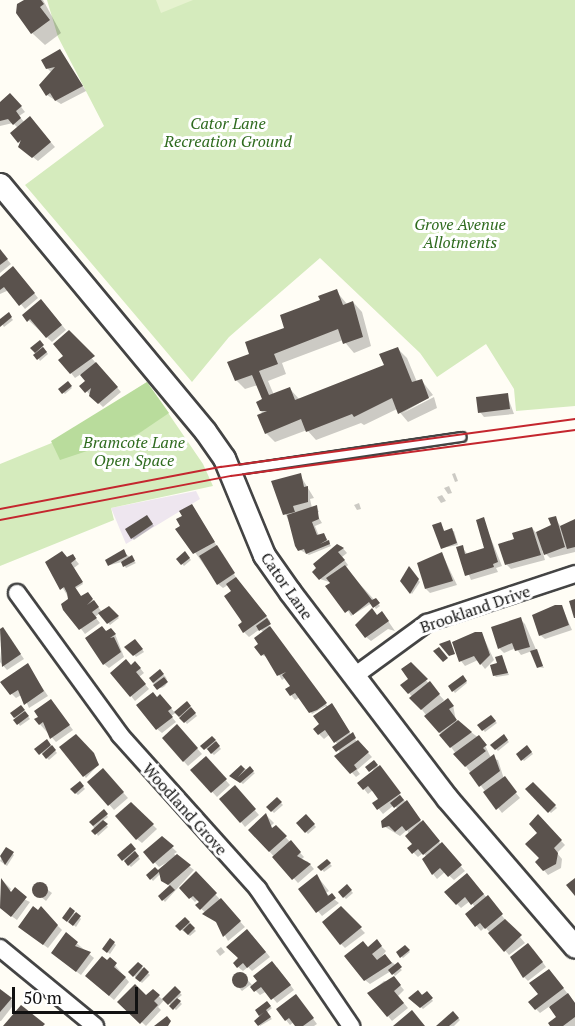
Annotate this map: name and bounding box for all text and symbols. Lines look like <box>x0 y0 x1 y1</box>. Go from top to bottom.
park label: Cator Lane Recreation Ground <box>164 113 292 151</box>
park label: Grove Avenue Allotments <box>414 214 506 252</box>
park label: Bramcote Lane Open Space <box>83 432 185 470</box>
street label: Cator Lane <box>257 549 317 623</box>
street label: Brookland Drive <box>417 581 533 637</box>
street label: Woodland Grove <box>139 759 231 859</box>
scale bar <box>15 975 141 1013</box>
text: 50 m <box>23 985 62 1009</box>

